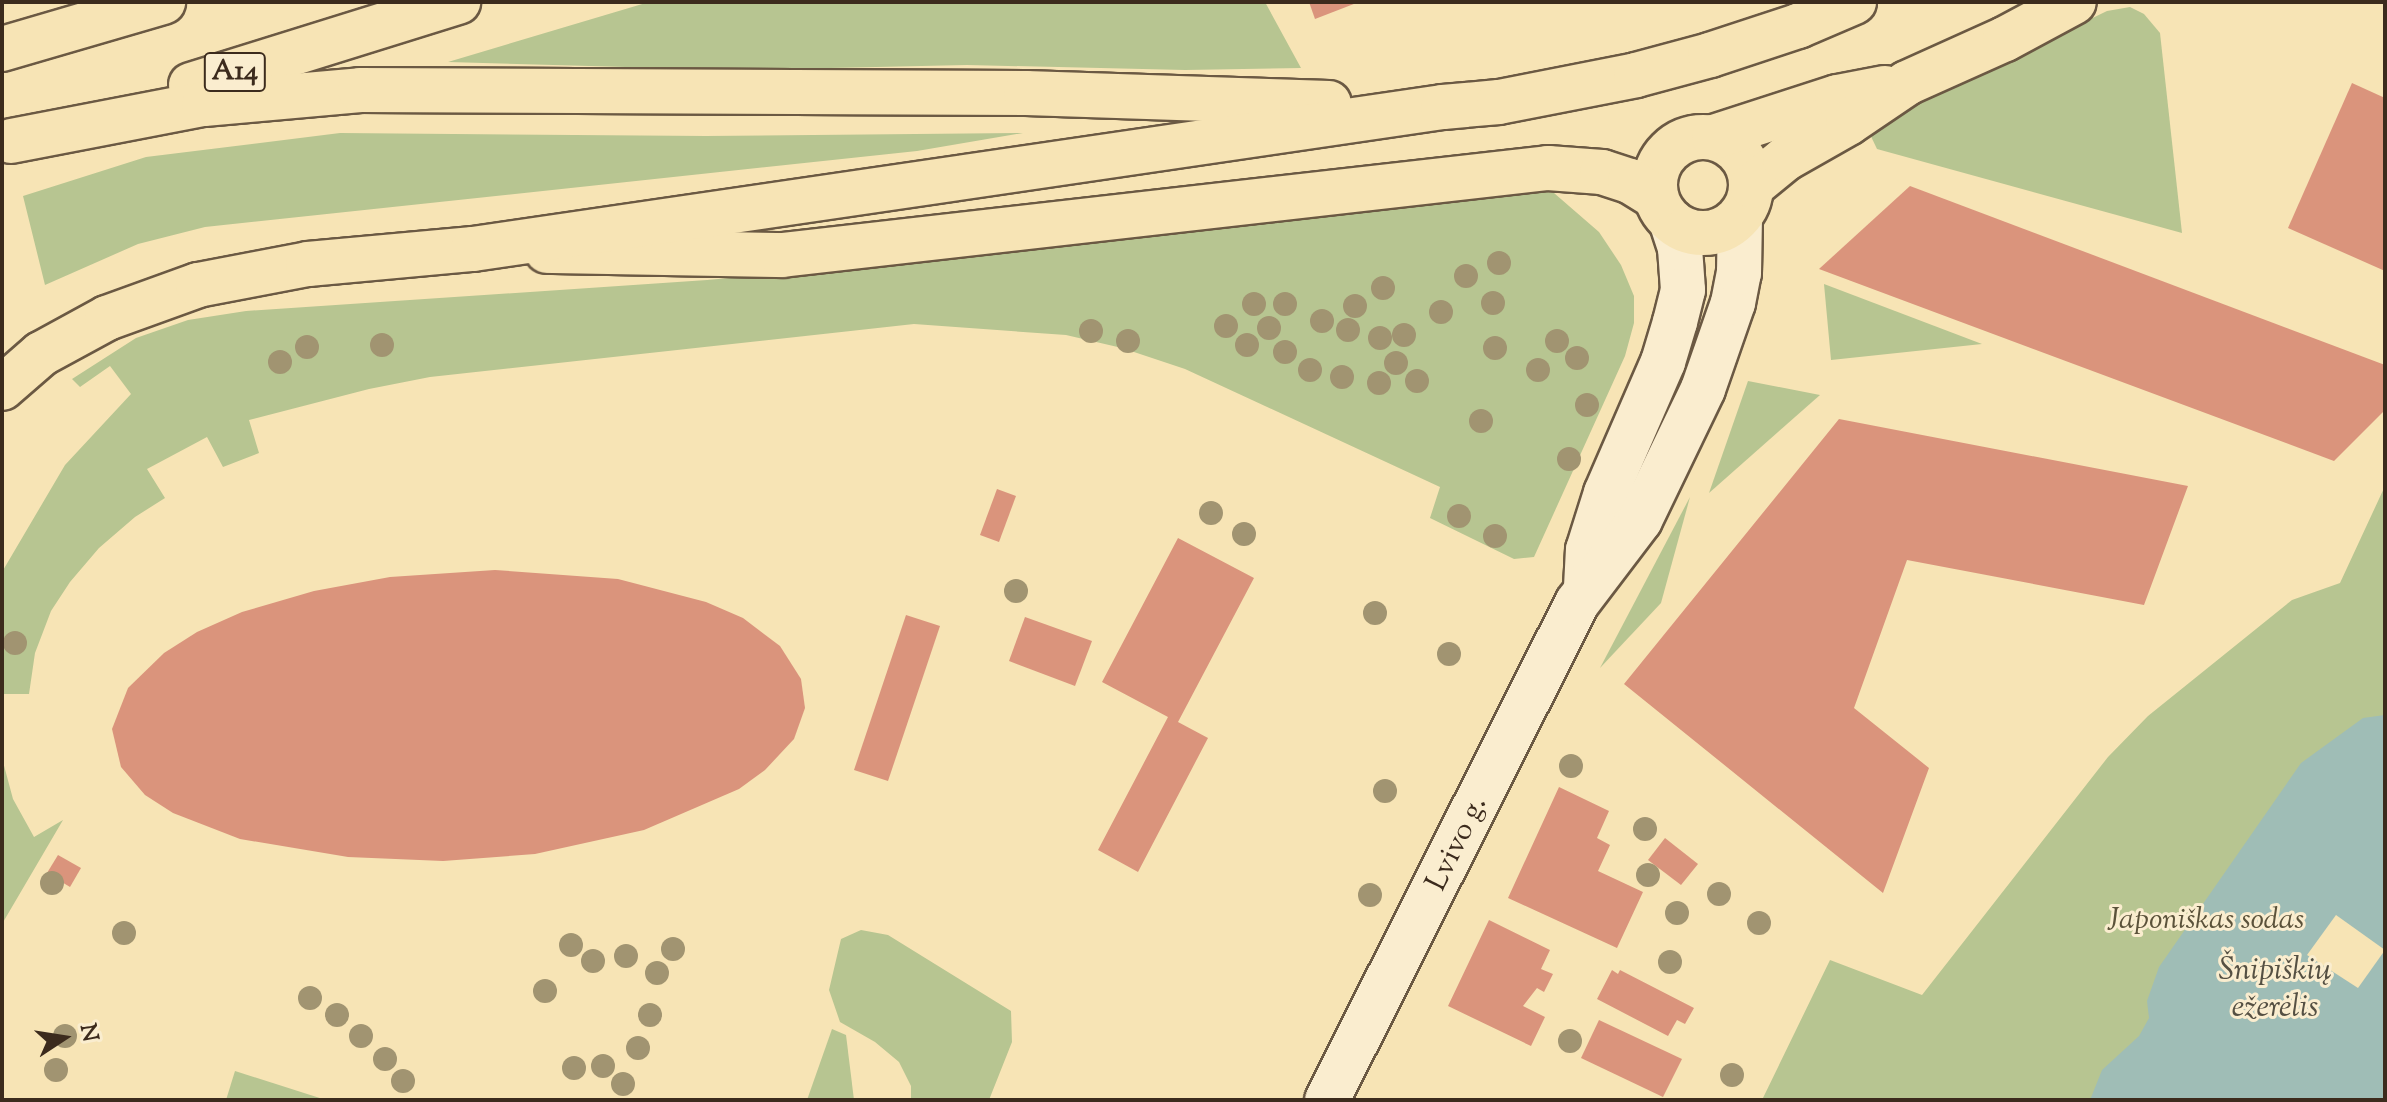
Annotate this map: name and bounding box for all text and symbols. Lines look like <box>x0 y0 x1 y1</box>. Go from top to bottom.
road number: A14 <box>203 48 267 96</box>
street label: Lvivo g. <box>1420 791 1496 897</box>
park label: Japoniškas sodas <box>2108 903 2304 939</box>
water label: Šnipiškių ežerėlis <box>2218 953 2332 1028</box>
north arrow <box>24 998 104 1078</box>
text: N <box>70 1021 105 1045</box>

